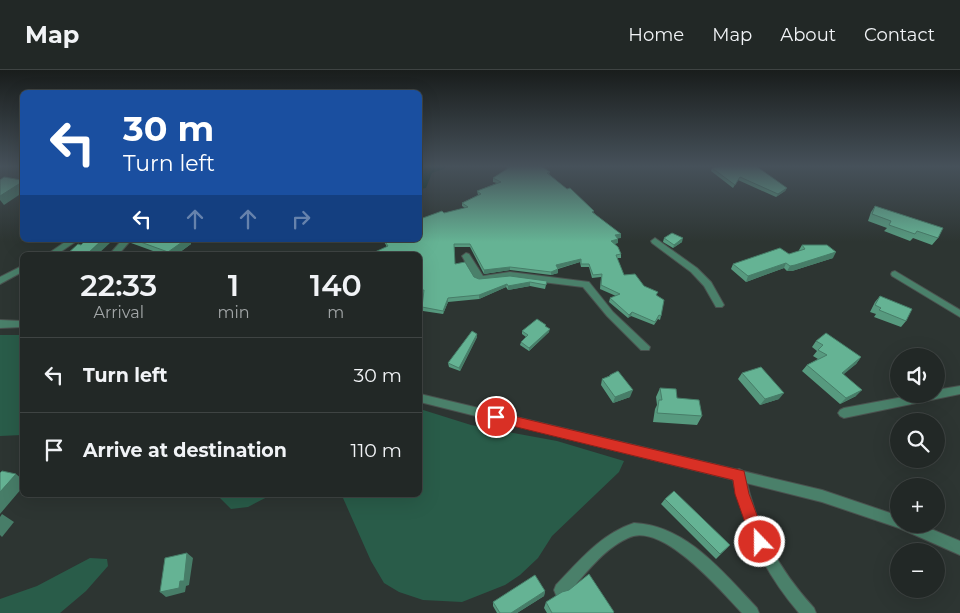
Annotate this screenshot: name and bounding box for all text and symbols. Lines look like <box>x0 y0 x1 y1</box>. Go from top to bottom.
text: Map <box>25 20 79 49</box>
text: Home <box>628 24 684 46</box>
text: Map <box>712 24 752 46</box>
text: About <box>780 24 836 46</box>
text: Contact <box>864 24 935 46</box>
text: 30 m <box>123 107 214 150</box>
icon: left <box>40 110 105 175</box>
text: Turn left <box>123 150 215 177</box>
icon: left <box>128 205 156 233</box>
icon: ahead <box>181 205 209 233</box>
icon: ahead <box>234 205 262 233</box>
icon: right <box>287 205 315 233</box>
text: 22:33 <box>80 267 157 304</box>
text: 1 <box>228 267 239 304</box>
text: 140 <box>310 267 362 304</box>
text: Arrival <box>93 303 144 322</box>
text: min <box>217 303 250 322</box>
text: m <box>327 303 344 322</box>
map controls <box>890 348 945 598</box>
button: sound <box>890 348 945 403</box>
icon: left <box>40 361 68 389</box>
text: Turn left <box>83 364 168 387</box>
text: 30 m <box>354 364 402 387</box>
pin <box>475 396 517 438</box>
icon: arrive <box>482 403 510 431</box>
button: search <box>890 413 945 468</box>
icon: arrive <box>40 436 68 464</box>
text: Arrive at destination <box>83 439 287 462</box>
text: 110 m <box>351 439 402 462</box>
button: + <box>890 478 945 533</box>
position arrow <box>733 515 785 567</box>
button: − <box>890 543 945 598</box>

